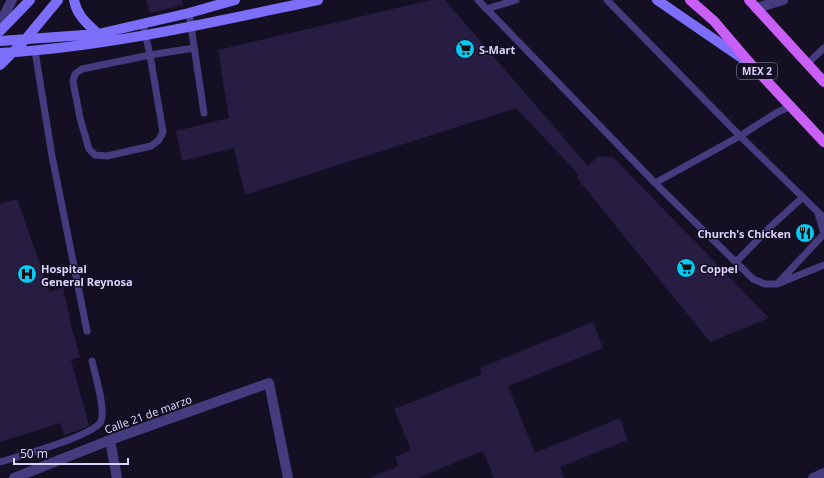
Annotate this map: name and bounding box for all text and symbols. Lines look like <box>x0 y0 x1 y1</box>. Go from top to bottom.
supermarket icon: S-Mart <box>454 38 476 60</box>
place label: S-Mart <box>479 42 515 57</box>
road number: MEX 2 <box>737 63 777 79</box>
restaurant icon: Church's Chicken <box>794 222 816 244</box>
place label: Church's Chicken <box>698 226 791 241</box>
supermarket icon: Coppel <box>675 257 697 279</box>
place label: Hospital General Reynosa <box>41 261 133 289</box>
place label: Coppel <box>700 261 738 276</box>
hospital icon: Hospital General Reynosa <box>16 263 38 285</box>
street label: Calle 21 de marzo <box>102 391 194 437</box>
scale bar <box>14 440 128 466</box>
text: 50 m <box>20 445 48 462</box>

